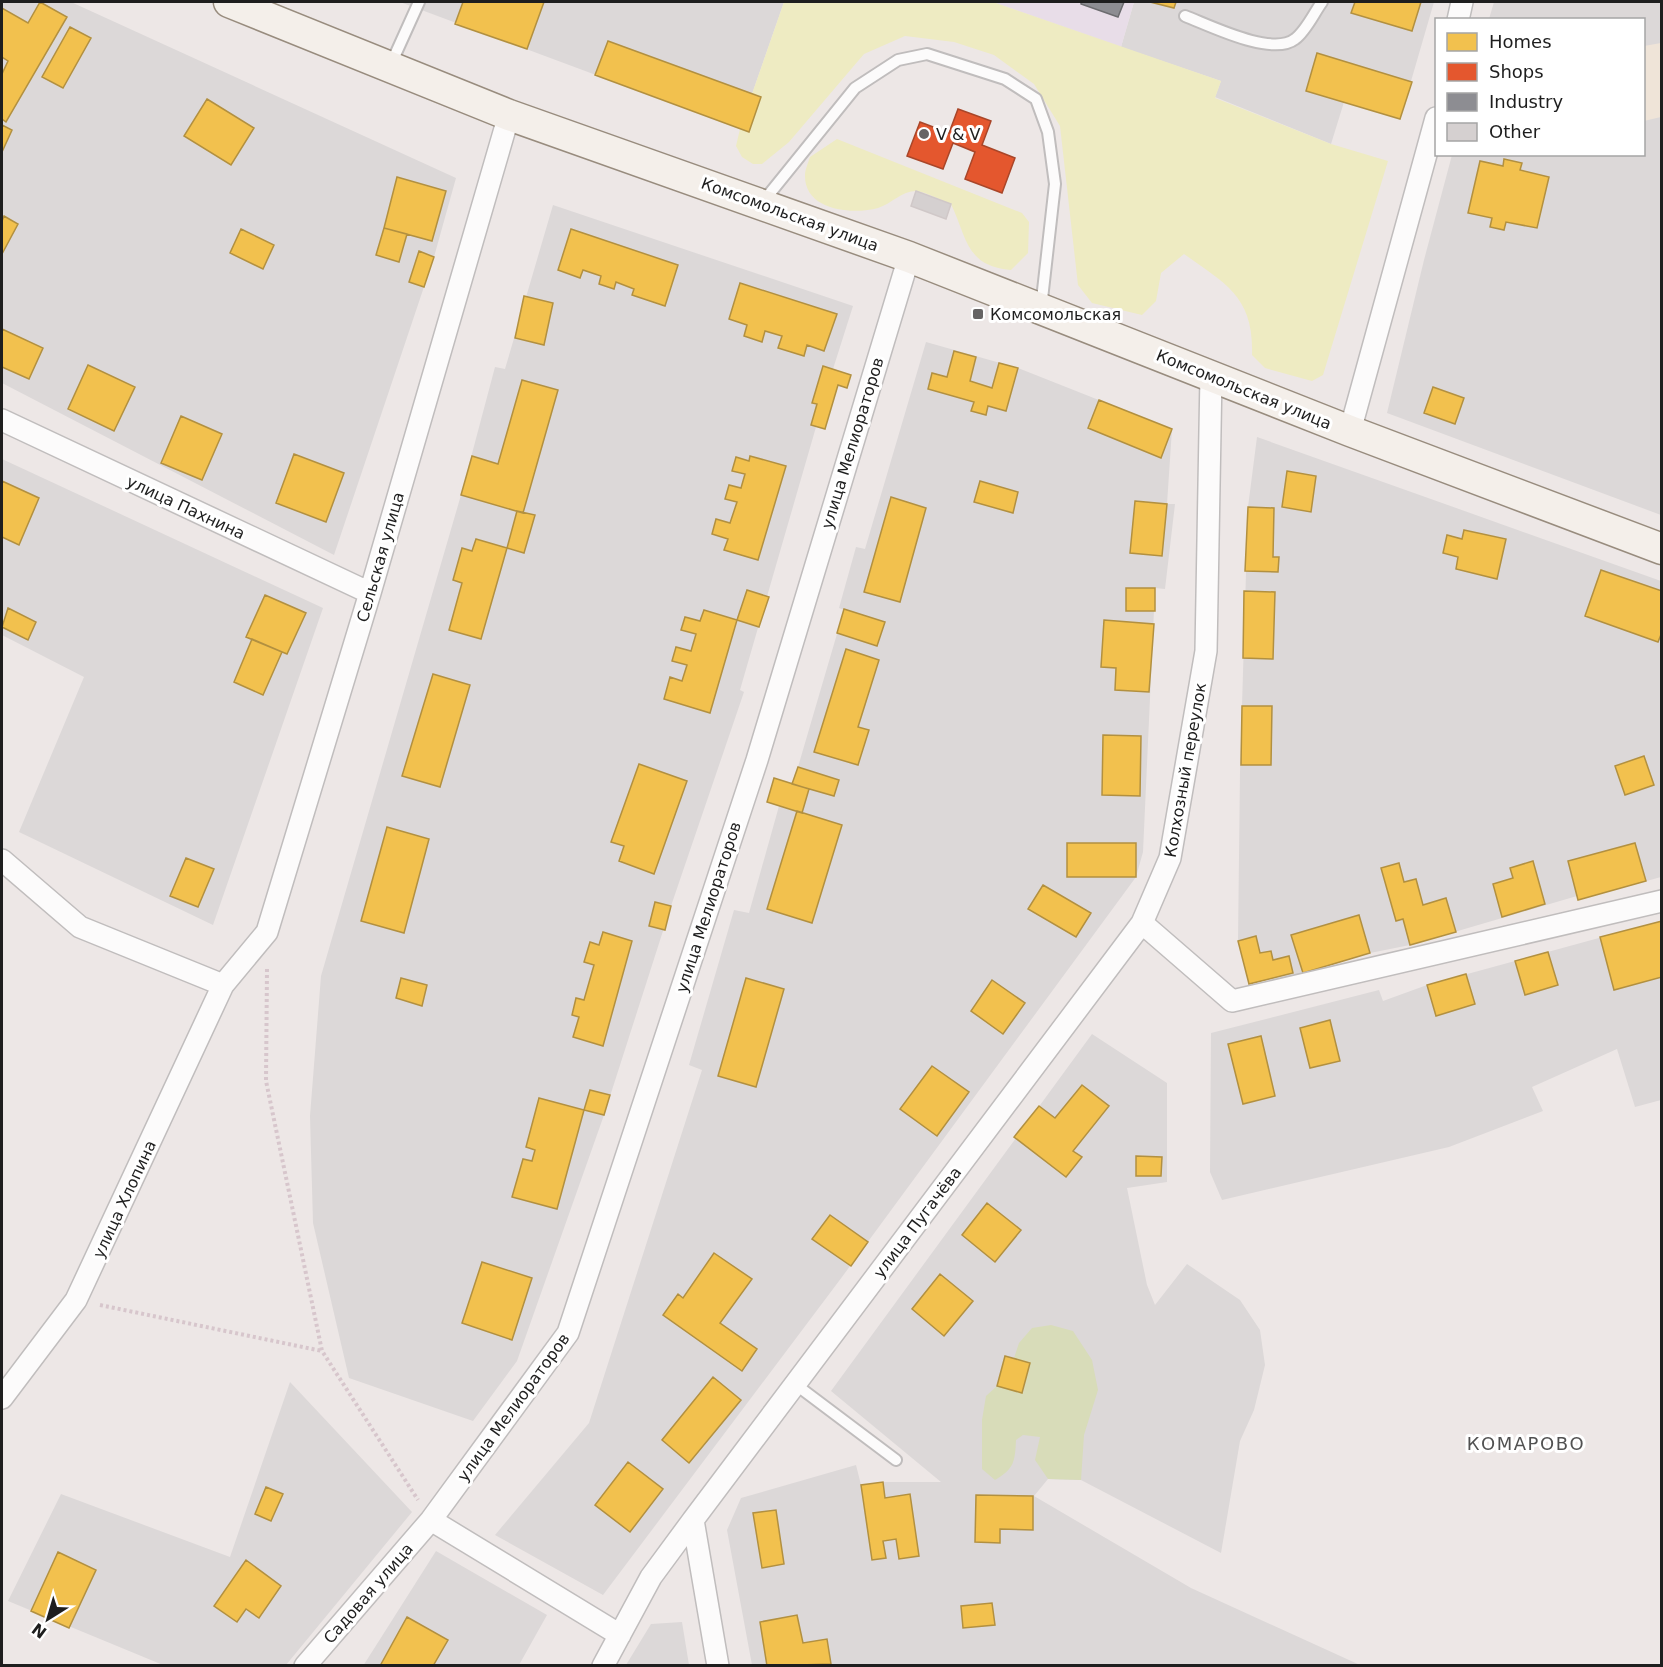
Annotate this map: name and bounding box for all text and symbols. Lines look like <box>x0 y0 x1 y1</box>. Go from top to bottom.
legend <box>1435 18 1645 156</box>
text: Homes <box>1489 31 1552 52</box>
text: Shops <box>1489 61 1544 82</box>
text: Industry <box>1489 91 1563 112</box>
text: Other <box>1489 121 1541 142</box>
place label: V & V <box>936 125 981 144</box>
marker: V & V <box>917 127 931 141</box>
street label: Комсомольская улица <box>699 174 881 255</box>
place label: Комсомольская <box>990 305 1121 324</box>
marker: Комсомольская <box>971 307 985 321</box>
street label: Комсомольская улица <box>1154 346 1334 433</box>
street label: улица Мелиораторов <box>817 355 888 531</box>
street label: улица Пахнина <box>124 472 248 543</box>
street label: Сельская улица <box>353 490 408 624</box>
street label: Колхозный переулок <box>1161 681 1210 859</box>
street label: улица Мелиораторов <box>672 819 745 995</box>
street label: улица Хлопина <box>89 1137 160 1261</box>
street label: улица Пугачёва <box>869 1163 965 1282</box>
street label: улица Мелиораторов <box>453 1330 574 1485</box>
district label: КОМАРОВО <box>1467 1433 1585 1454</box>
street label: Садовая улица <box>320 1539 417 1647</box>
north arrow <box>18 1589 78 1649</box>
text: N <box>28 1619 50 1642</box>

